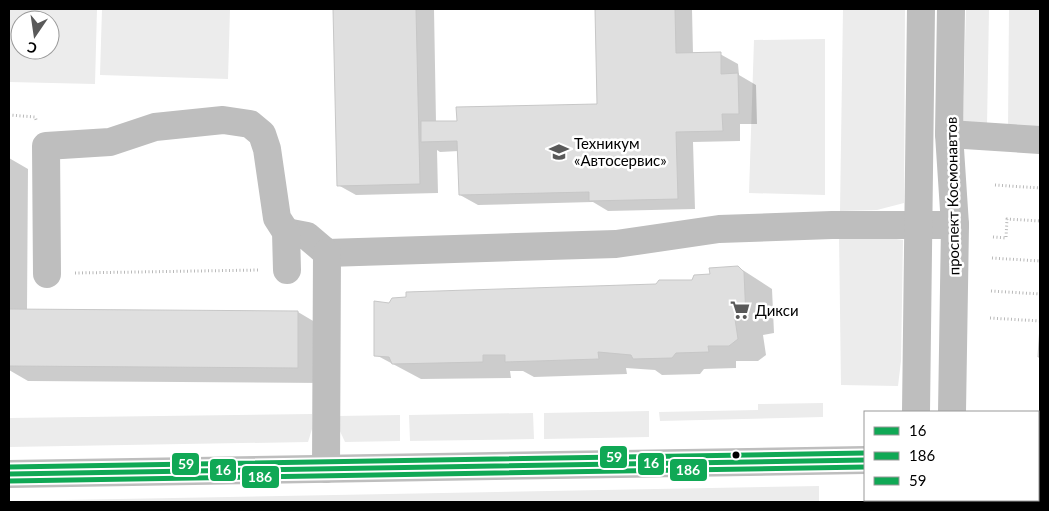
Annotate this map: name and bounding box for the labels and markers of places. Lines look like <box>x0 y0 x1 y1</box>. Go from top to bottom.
place label: Техникум «Автосервис» <box>574 134 667 169</box>
school or university icon: Техникум «Автосервис» <box>548 141 570 163</box>
supermarket icon: Дикси <box>729 299 751 321</box>
place label: Дикси <box>755 301 799 319</box>
unlabelled marker <box>731 450 741 460</box>

